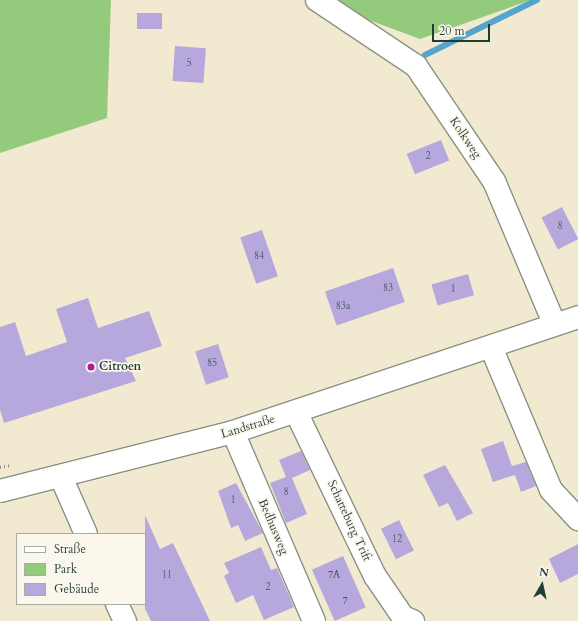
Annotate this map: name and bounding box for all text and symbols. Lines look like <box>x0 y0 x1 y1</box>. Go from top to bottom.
scale bar <box>434 16 492 42</box>
text: 20 m <box>439 23 465 39</box>
house number: 5 <box>186 58 192 70</box>
street label: Kolkweg <box>446 115 484 161</box>
house number: 2 <box>425 151 431 163</box>
house number: 8 <box>557 221 563 233</box>
house number: 84 <box>254 251 264 263</box>
house number: 83 <box>383 283 393 295</box>
house number: 1 <box>450 284 456 296</box>
house number: 83a <box>336 301 350 313</box>
house number: 85 <box>207 358 217 370</box>
place label: Citroen <box>99 360 141 374</box>
marker: Citroen <box>86 362 96 372</box>
street label: Landstraße <box>219 412 277 442</box>
street label: Schatteburg Trift <box>324 478 374 564</box>
house number: 8 <box>283 487 289 499</box>
house number: 1 <box>230 495 236 507</box>
street label: Bedhusweg <box>255 497 291 557</box>
legend <box>16 533 146 605</box>
house number: 12 <box>392 534 402 546</box>
text: Straße <box>54 541 86 557</box>
text: Park <box>54 561 77 577</box>
text: N <box>538 564 550 581</box>
north arrow <box>522 565 562 605</box>
house number: 11 <box>162 570 172 582</box>
house number: 7A <box>328 570 340 582</box>
text: Gebäude <box>54 581 99 597</box>
house number: 2 <box>265 582 271 594</box>
house number: 7 <box>342 596 348 608</box>

